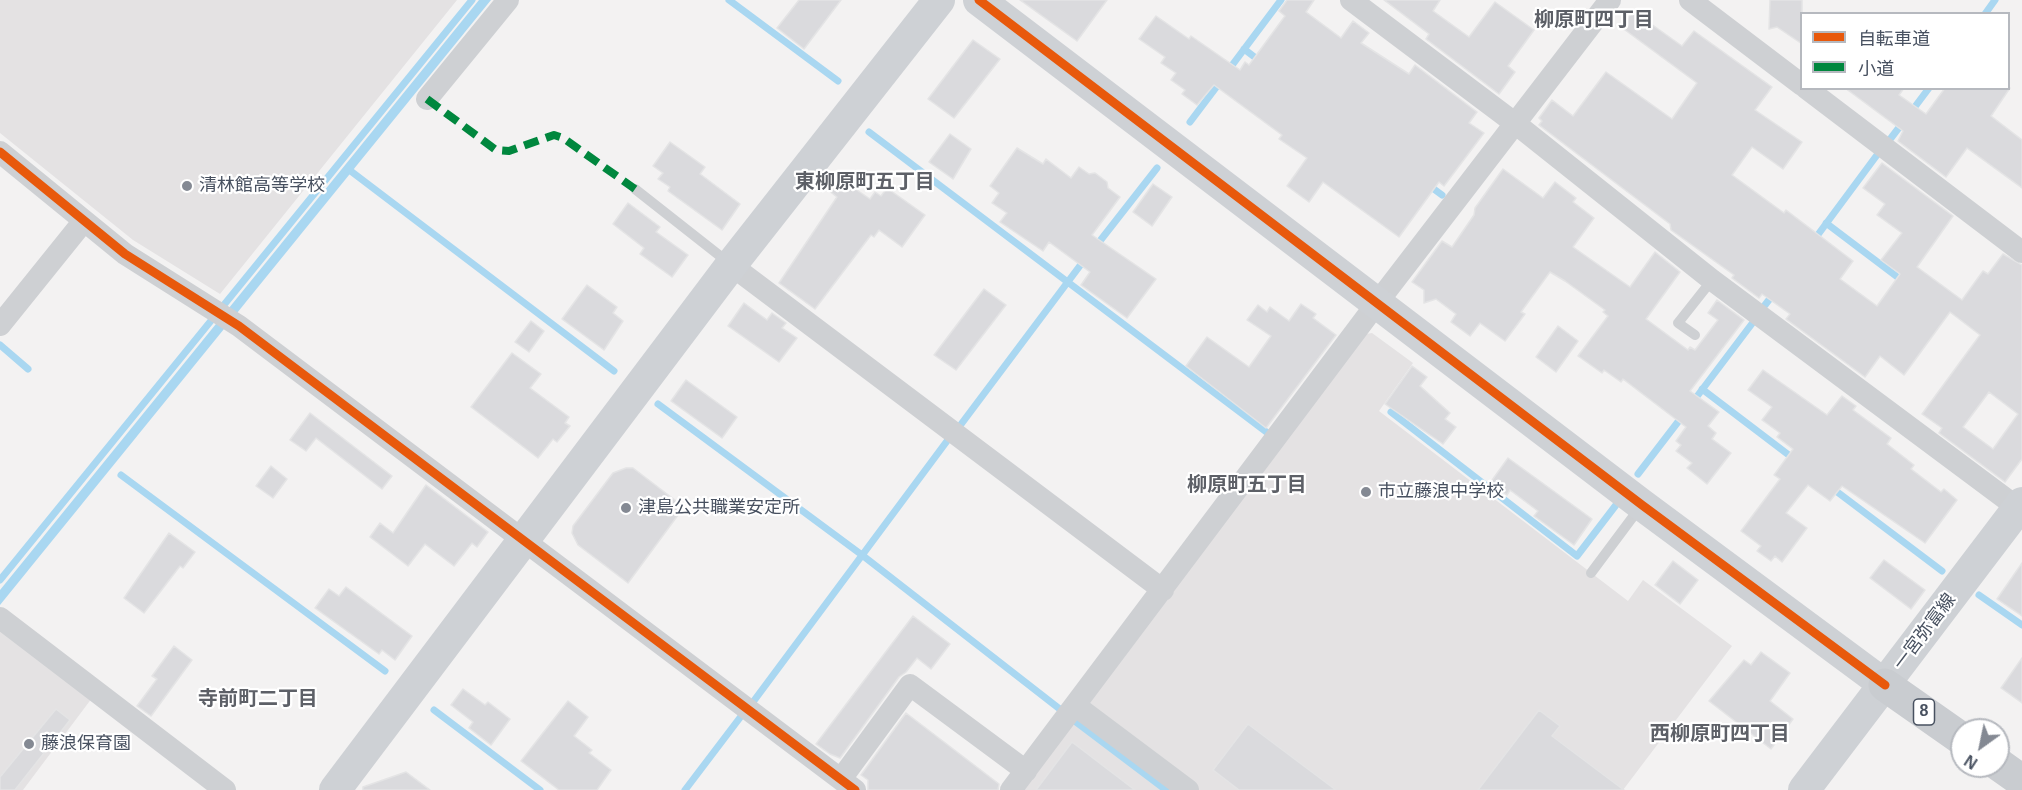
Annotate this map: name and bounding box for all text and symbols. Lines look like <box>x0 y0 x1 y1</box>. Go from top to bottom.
district label: 柳原町四丁目 <box>1534 8 1654 32</box>
legend <box>1800 12 2010 90</box>
text: 自転車道 <box>1858 29 1930 49</box>
text: 小道 <box>1858 59 1894 79</box>
district label: 東柳原町五丁目 <box>795 170 935 194</box>
place label: 清林館高等学校 <box>199 175 325 197</box>
marker: 清林館高等学校 <box>180 179 194 193</box>
district label: 柳原町五丁目 <box>1187 473 1307 497</box>
place label: 市立藤浪中学校 <box>1378 481 1504 503</box>
marker: 市立藤浪中学校 <box>1359 485 1373 499</box>
place label: 津島公共職業安定所 <box>638 497 800 519</box>
marker: 津島公共職業安定所 <box>619 501 633 515</box>
street label: 一宮弥富線 <box>1889 590 1961 674</box>
district label: 寺前町二丁目 <box>198 687 318 711</box>
road number: 8 <box>1914 699 1934 725</box>
north arrow <box>1950 718 2010 778</box>
district label: 西柳原町四丁目 <box>1650 722 1790 746</box>
place label: 藤浪保育園 <box>41 733 131 755</box>
marker: 藤浪保育園 <box>22 737 36 751</box>
text: N <box>1962 752 1980 772</box>

